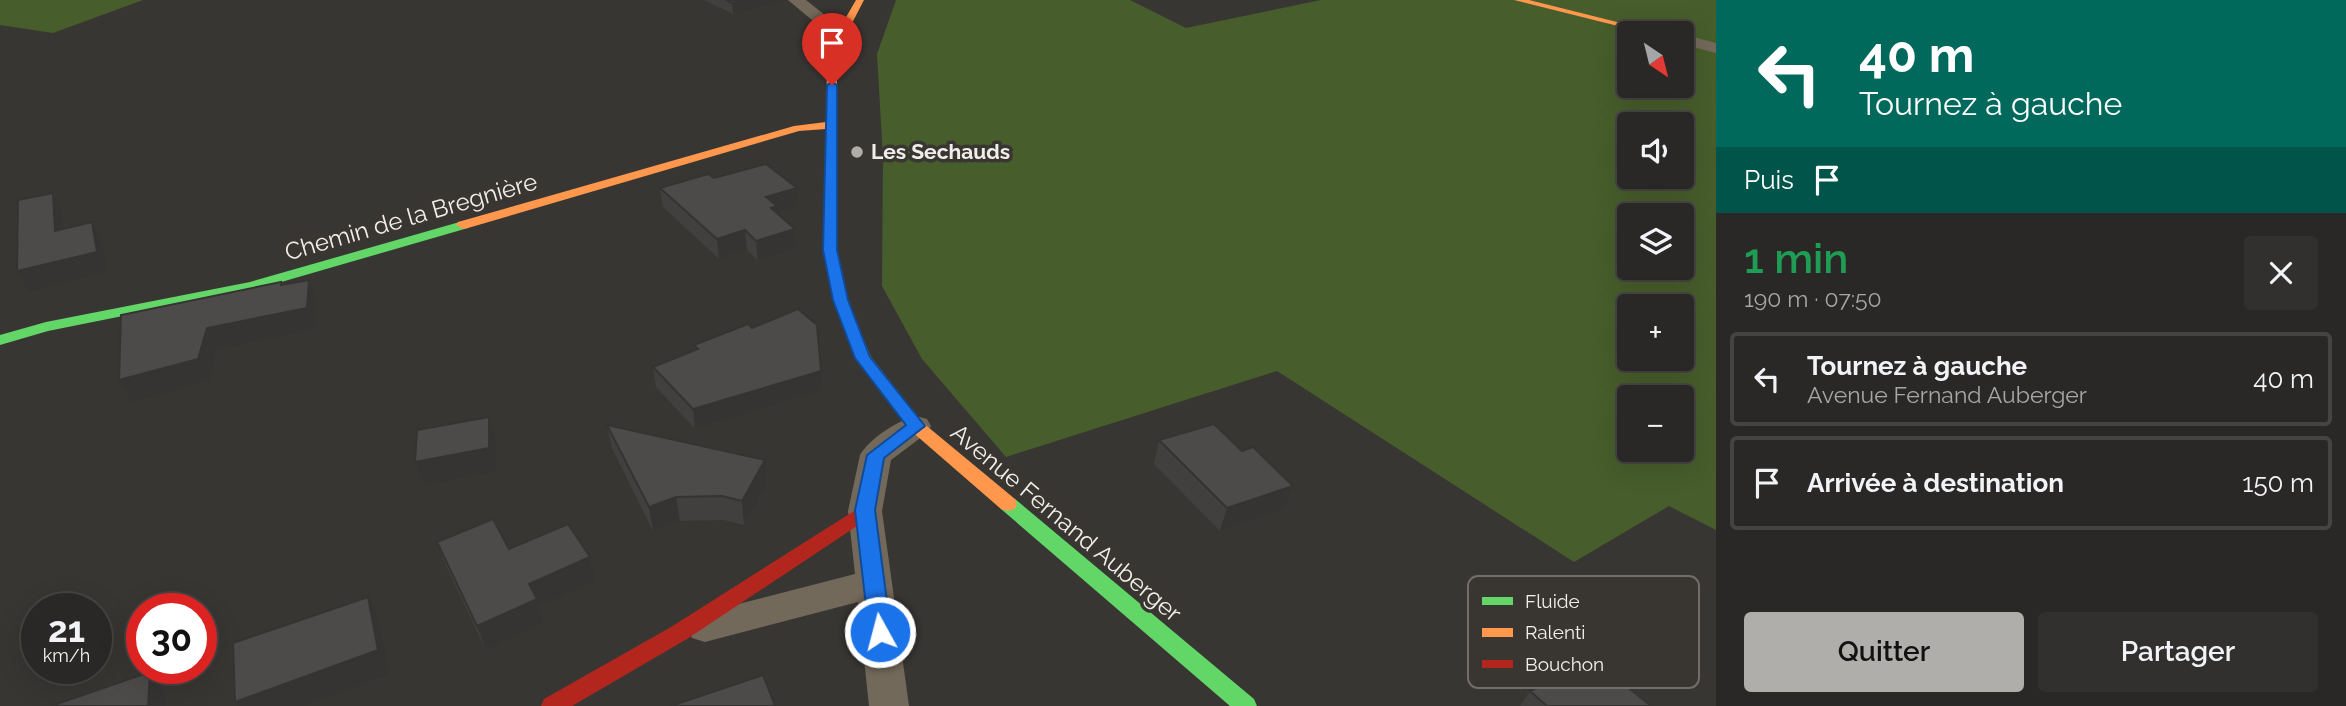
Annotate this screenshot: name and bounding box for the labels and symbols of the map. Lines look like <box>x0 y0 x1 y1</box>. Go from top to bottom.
pin <box>802 13 862 85</box>
north arrow <box>1617 21 1694 98</box>
place label: Les Sechauds <box>871 139 1010 164</box>
marker: Les Sechauds <box>849 144 865 160</box>
street label: Chemin de la Bregnière <box>281 167 540 266</box>
street label: Avenue Fernand Auberger <box>945 418 1188 628</box>
legend <box>1468 576 1699 688</box>
text: Fluide <box>1525 590 1580 612</box>
speed limit sign: 30 <box>126 593 217 684</box>
position arrow <box>843 595 917 669</box>
text: Ralenti <box>1525 621 1585 643</box>
text: Bouchon <box>1525 653 1604 675</box>

